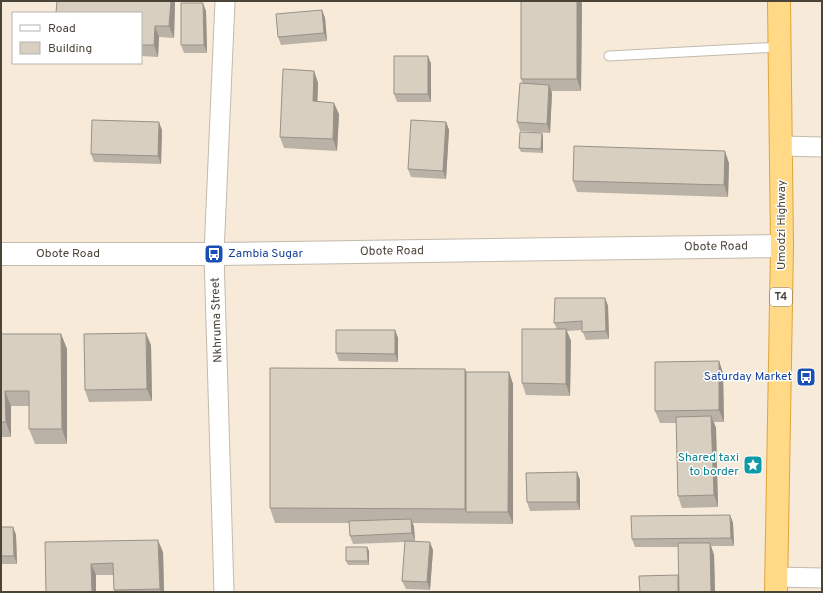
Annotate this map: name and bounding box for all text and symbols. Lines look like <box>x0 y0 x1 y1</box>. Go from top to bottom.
legend <box>12 12 142 64</box>
text: Road <box>48 21 76 37</box>
text: Building <box>48 41 92 57</box>
street label: Umodzi Highway <box>774 180 790 270</box>
street label: Obote Road <box>684 238 748 255</box>
bus stop icon: Zambia Sugar <box>203 243 225 265</box>
street label: Obote Road <box>360 243 424 260</box>
street label: Obote Road <box>36 246 100 262</box>
place label: Zambia Sugar <box>228 246 304 262</box>
street label: Nkhruma Street <box>208 277 226 363</box>
road number: T4 <box>770 288 792 306</box>
bus stop icon: Saturday Market <box>795 366 817 388</box>
place label: Saturday Market <box>704 369 792 385</box>
place label: Shared taxi to border <box>678 450 739 480</box>
place icon: Shared taxi to border <box>742 454 764 476</box>

